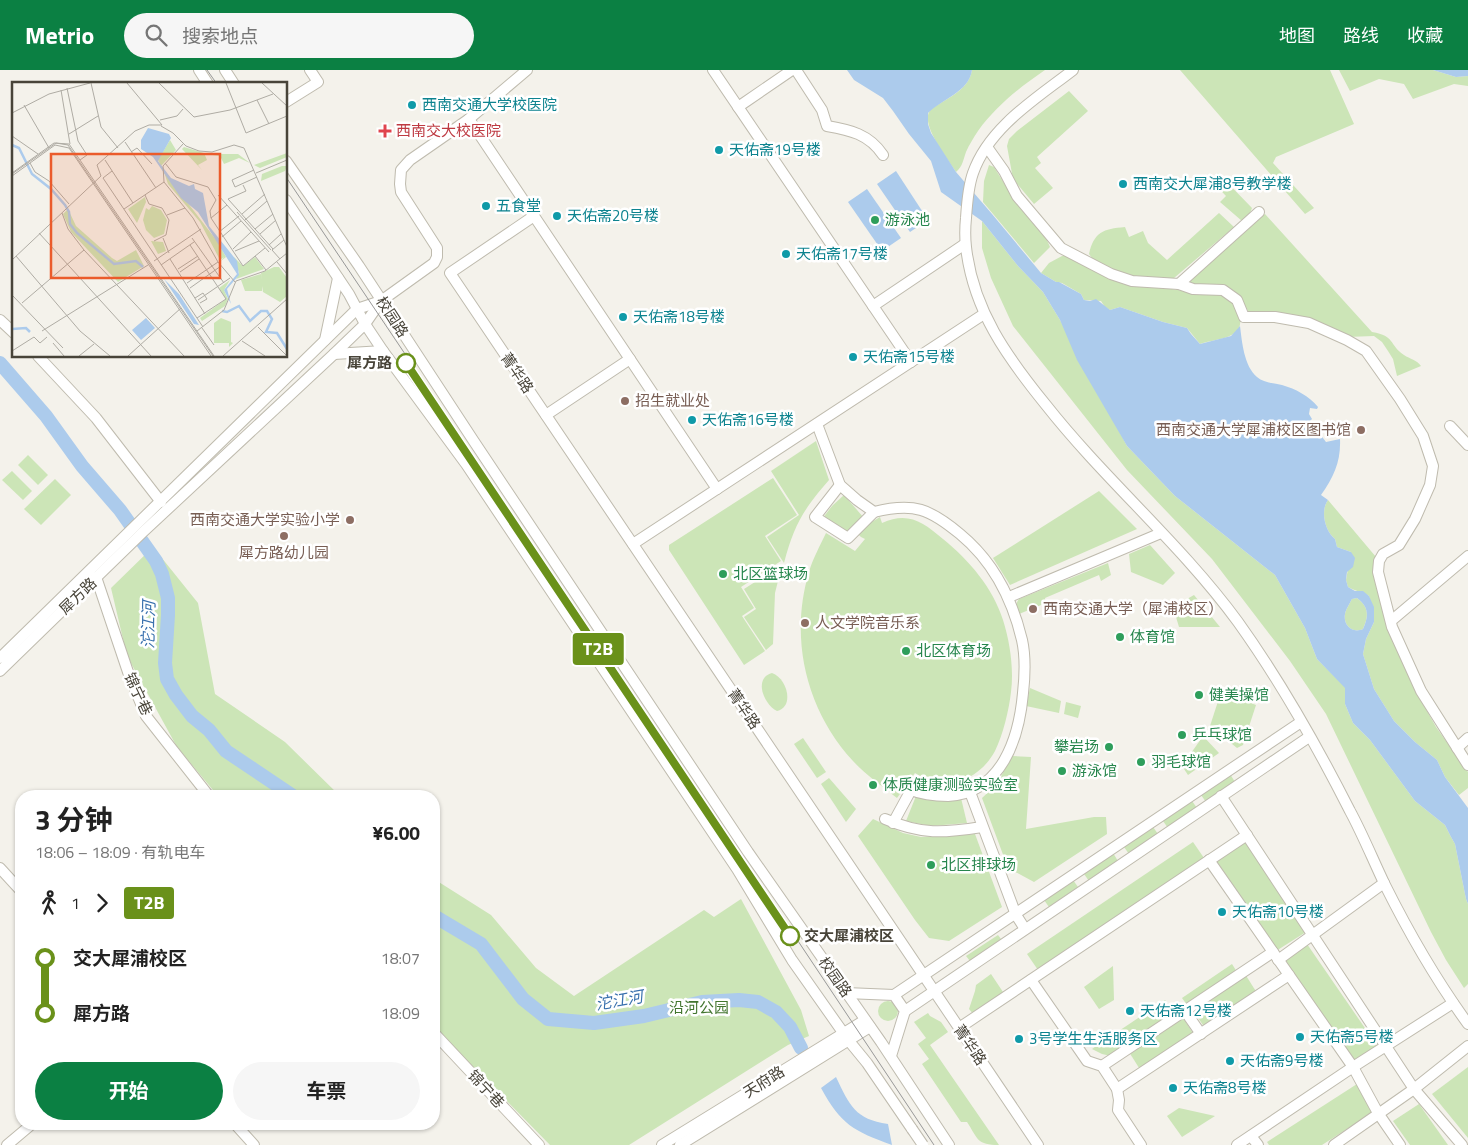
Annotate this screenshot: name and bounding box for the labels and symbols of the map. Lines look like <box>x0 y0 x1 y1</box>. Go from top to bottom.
inset map <box>12 82 288 358</box>
place label: 西南交通大学校医院 <box>422 93 557 116</box>
marker: 西南交通大学校医院 <box>406 99 418 111</box>
place label: 西南交大校医院 <box>396 119 501 142</box>
marker: 西南交大校医院 <box>378 124 392 138</box>
place label: 天佑斋19号楼 <box>729 138 821 161</box>
marker: 天佑斋19号楼 <box>713 144 725 156</box>
place label: 西南交大犀浦8号教学楼 <box>1133 172 1291 195</box>
marker: 西南交大犀浦8号教学楼 <box>1117 178 1129 190</box>
place label: 五食堂 <box>496 194 541 217</box>
marker: 五食堂 <box>480 200 492 212</box>
place label: 天佑斋20号楼 <box>567 204 659 227</box>
place label: 游泳池 <box>885 208 930 231</box>
marker: 天佑斋20号楼 <box>551 210 563 222</box>
marker: 游泳池 <box>869 214 881 226</box>
place label: 天佑斋17号楼 <box>796 242 888 265</box>
marker: 天佑斋17号楼 <box>780 248 792 260</box>
street label: 校园路 <box>371 292 414 342</box>
place label: 天佑斋18号楼 <box>633 305 725 328</box>
marker: 天佑斋18号楼 <box>617 311 629 323</box>
place label: 天佑斋15号楼 <box>863 345 955 368</box>
street label: 菁华路 <box>495 348 540 398</box>
place label: 犀方路 <box>347 351 392 374</box>
marker: 天佑斋15号楼 <box>847 351 859 363</box>
marker: 犀方路 <box>396 353 416 373</box>
place label: 招生就业处 <box>635 389 710 412</box>
marker: 招生就业处 <box>619 395 631 407</box>
place label: 天佑斋16号楼 <box>702 408 794 431</box>
marker: 天佑斋16号楼 <box>686 414 698 426</box>
place label: 西南交通大学犀浦校区图书馆 <box>1156 418 1351 441</box>
marker: 西南交通大学犀浦校区图书馆 <box>1355 424 1367 436</box>
place label: 西南交通大学实验小学 <box>190 508 340 531</box>
marker: 西南交通大学实验小学 <box>344 514 356 526</box>
marker: 犀方路幼儿园 <box>278 530 290 542</box>
place label: 犀方路幼儿园 <box>239 541 329 564</box>
place label: 北区篮球场 <box>733 562 808 585</box>
marker: 北区篮球场 <box>717 568 729 580</box>
street label: 犀方路 <box>53 572 102 620</box>
place label: 西南交通大学（犀浦校区） <box>1043 597 1223 620</box>
water label: 沱江河 <box>136 598 160 649</box>
marker: 西南交通大学（犀浦校区） <box>1027 603 1039 615</box>
place label: 人文学院音乐系 <box>815 611 920 634</box>
marker: 人文学院音乐系 <box>799 617 811 629</box>
place label: 体育馆 <box>1130 625 1175 648</box>
marker: 体育馆 <box>1114 631 1126 643</box>
line badge: T2B <box>569 633 627 665</box>
place label: 北区体育场 <box>916 639 991 662</box>
marker: 北区体育场 <box>900 645 912 657</box>
street label: 锦宁巷 <box>119 669 158 719</box>
place label: 健美操馆 <box>1209 683 1269 706</box>
street label: 菁华路 <box>722 684 767 734</box>
marker: 健美操馆 <box>1193 689 1205 701</box>
place label: 乒乓球馆 <box>1192 723 1252 746</box>
marker: 乒乓球馆 <box>1176 729 1188 741</box>
place label: 攀岩场 <box>1054 735 1099 758</box>
marker: 攀岩场 <box>1103 741 1115 753</box>
place label: 羽毛球馆 <box>1151 750 1211 773</box>
marker: 羽毛球馆 <box>1135 756 1147 768</box>
place label: 游泳馆 <box>1072 759 1117 782</box>
marker: 游泳馆 <box>1056 765 1068 777</box>
place label: 体质健康测验实验室 <box>883 773 1018 796</box>
marker: 体质健康测验实验室 <box>867 779 879 791</box>
place label: 北区排球场 <box>941 853 1016 876</box>
marker: 北区排球场 <box>925 859 937 871</box>
place label: 天佑斋10号楼 <box>1232 900 1324 923</box>
marker: 天佑斋10号楼 <box>1216 906 1228 918</box>
place label: 交大犀浦校区 <box>804 924 894 947</box>
marker: 交大犀浦校区 <box>780 926 800 946</box>
street label: 校园路 <box>813 952 858 1002</box>
water label: 沱江河 <box>593 983 648 1016</box>
park label: 沿河公园 <box>669 996 729 1019</box>
place label: 天佑斋12号楼 <box>1140 999 1232 1022</box>
marker: 天佑斋12号楼 <box>1124 1005 1136 1017</box>
street label: 菁华路 <box>948 1020 993 1070</box>
place label: 天佑斋5号楼 <box>1310 1025 1393 1048</box>
place label: 3号学生生活服务区 <box>1029 1027 1157 1050</box>
marker: 天佑斋5号楼 <box>1294 1031 1306 1043</box>
marker: 3号学生生活服务区 <box>1013 1033 1025 1045</box>
place label: 天佑斋9号楼 <box>1240 1049 1323 1072</box>
marker: 天佑斋9号楼 <box>1224 1055 1236 1067</box>
street label: 天府路 <box>739 1060 789 1103</box>
street label: 锦宁巷 <box>463 1064 510 1113</box>
place label: 天佑斋8号楼 <box>1183 1076 1266 1099</box>
marker: 天佑斋8号楼 <box>1167 1082 1179 1094</box>

